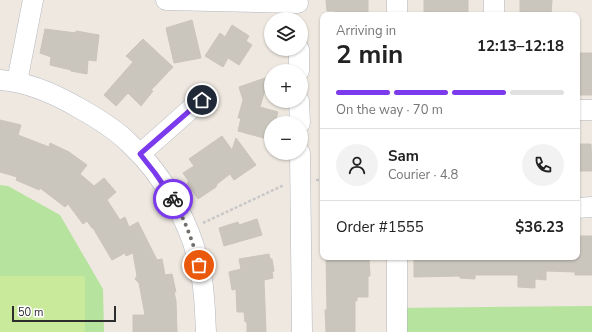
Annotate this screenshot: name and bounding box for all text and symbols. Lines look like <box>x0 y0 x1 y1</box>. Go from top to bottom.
map controls <box>264 12 308 160</box>
button: layers <box>264 12 308 56</box>
text: Arriving in <box>336 22 396 40</box>
text: 12:13–12:18 <box>477 36 564 56</box>
text: 2 min <box>336 37 403 72</box>
button: + <box>264 64 308 108</box>
pin <box>185 83 219 117</box>
icon: home <box>191 89 213 111</box>
text: On the way · 70 m <box>336 101 443 119</box>
button: − <box>264 116 308 160</box>
button: person <box>336 144 378 186</box>
button: phone <box>522 144 564 186</box>
text: Sam <box>388 146 419 166</box>
text: Courier · 4.8 <box>388 166 458 184</box>
courier <box>153 179 193 219</box>
icon: bike <box>162 188 184 210</box>
text: Order #1555 <box>336 217 424 237</box>
text: $36.23 <box>515 217 564 237</box>
pin <box>182 248 216 282</box>
icon: bag <box>188 254 210 276</box>
scale bar <box>12 304 116 323</box>
text: 50 m <box>18 305 43 320</box>

